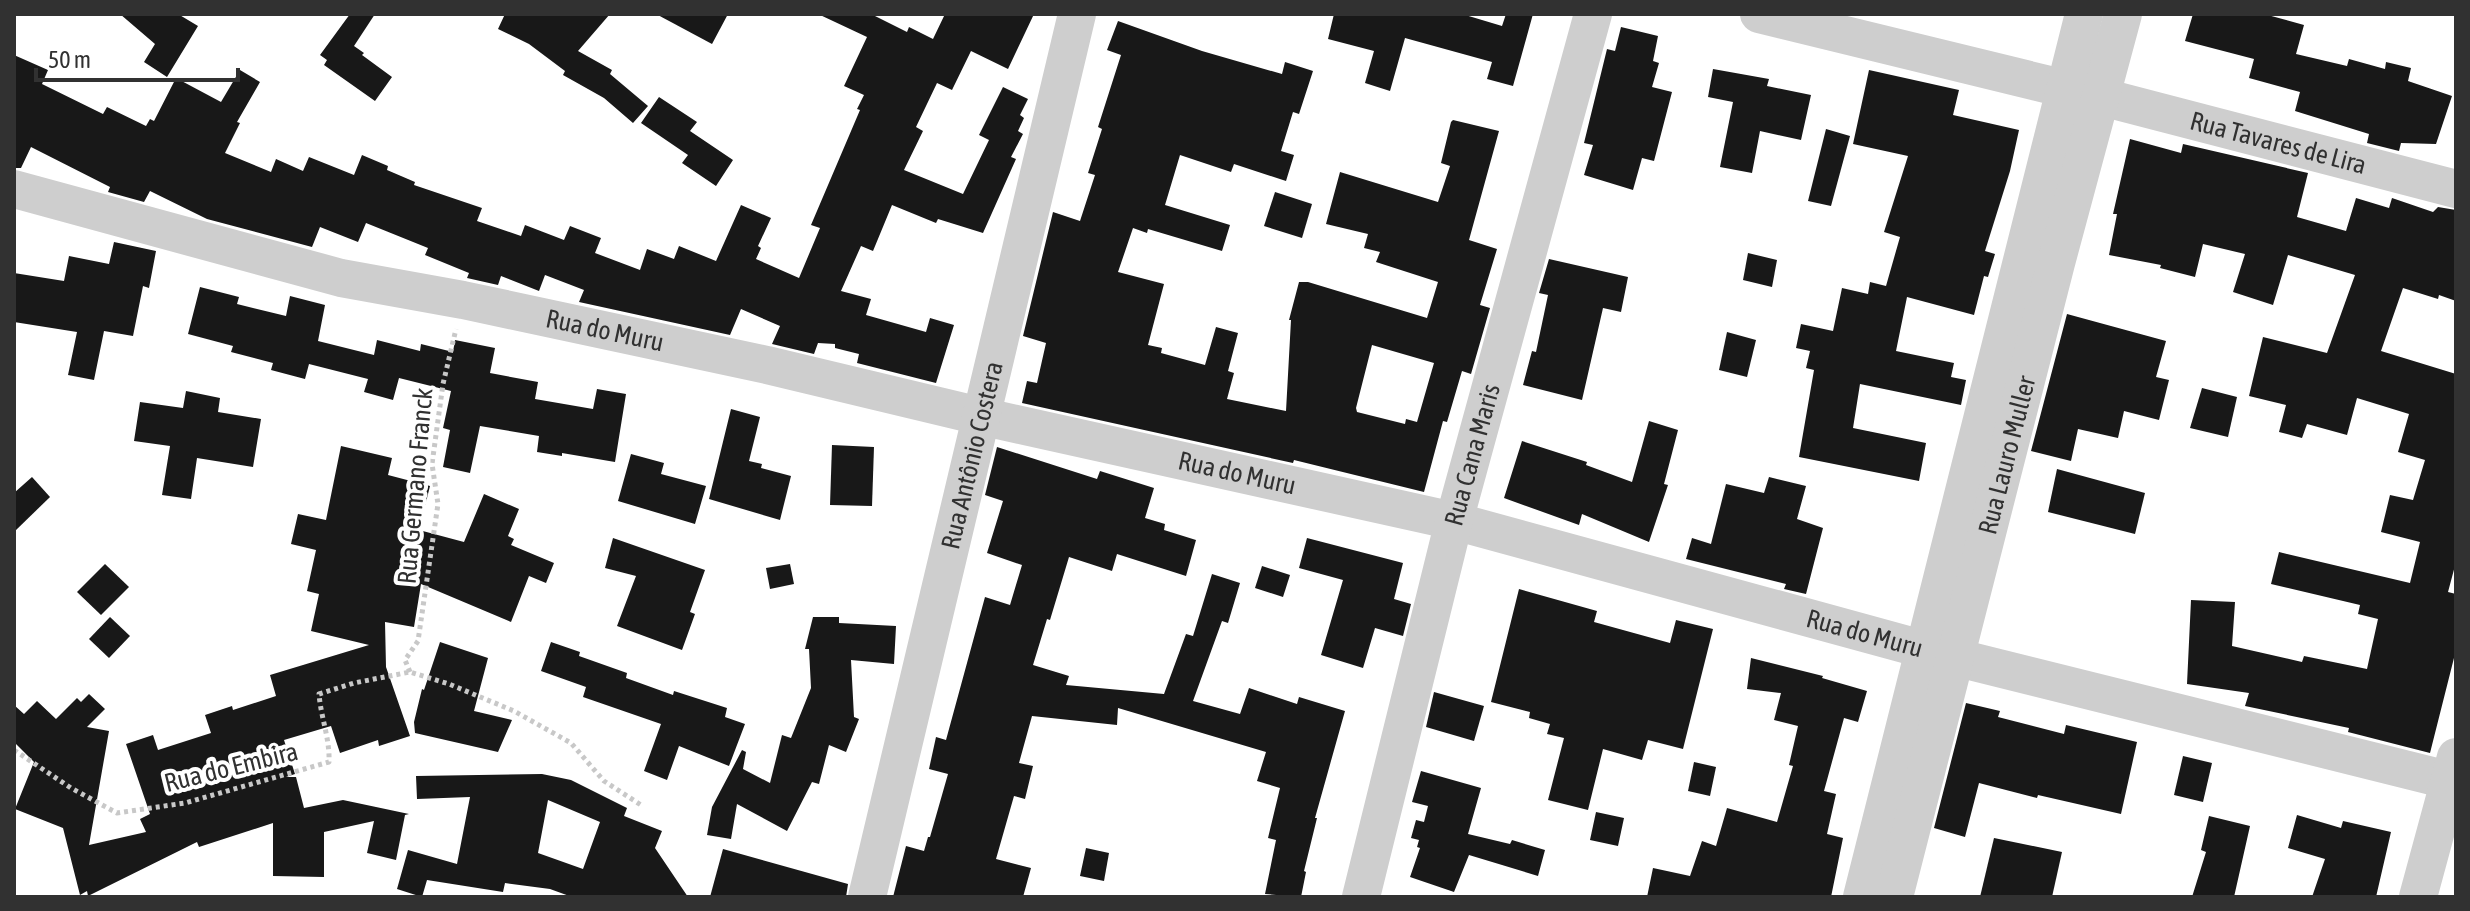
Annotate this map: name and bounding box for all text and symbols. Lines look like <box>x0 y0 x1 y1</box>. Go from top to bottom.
scale bar <box>36 32 238 82</box>
text: 50 m <box>48 46 91 73</box>
street label: Rua Tavares de Lira <box>2187 106 2369 180</box>
street label: Rua do Muru <box>543 303 667 358</box>
street label: Rua Antônio Costera <box>935 358 1009 552</box>
street label: Rua Lauro Muller <box>1972 372 2042 538</box>
street label: Rua Cana Maris <box>1438 381 1506 529</box>
street label: Rua Germano Franck <box>391 387 439 585</box>
street label: Rua do Muru <box>1175 445 1299 501</box>
street label: Rua do Muru <box>1803 603 1926 663</box>
street label: Rua do Embira <box>161 736 301 798</box>

